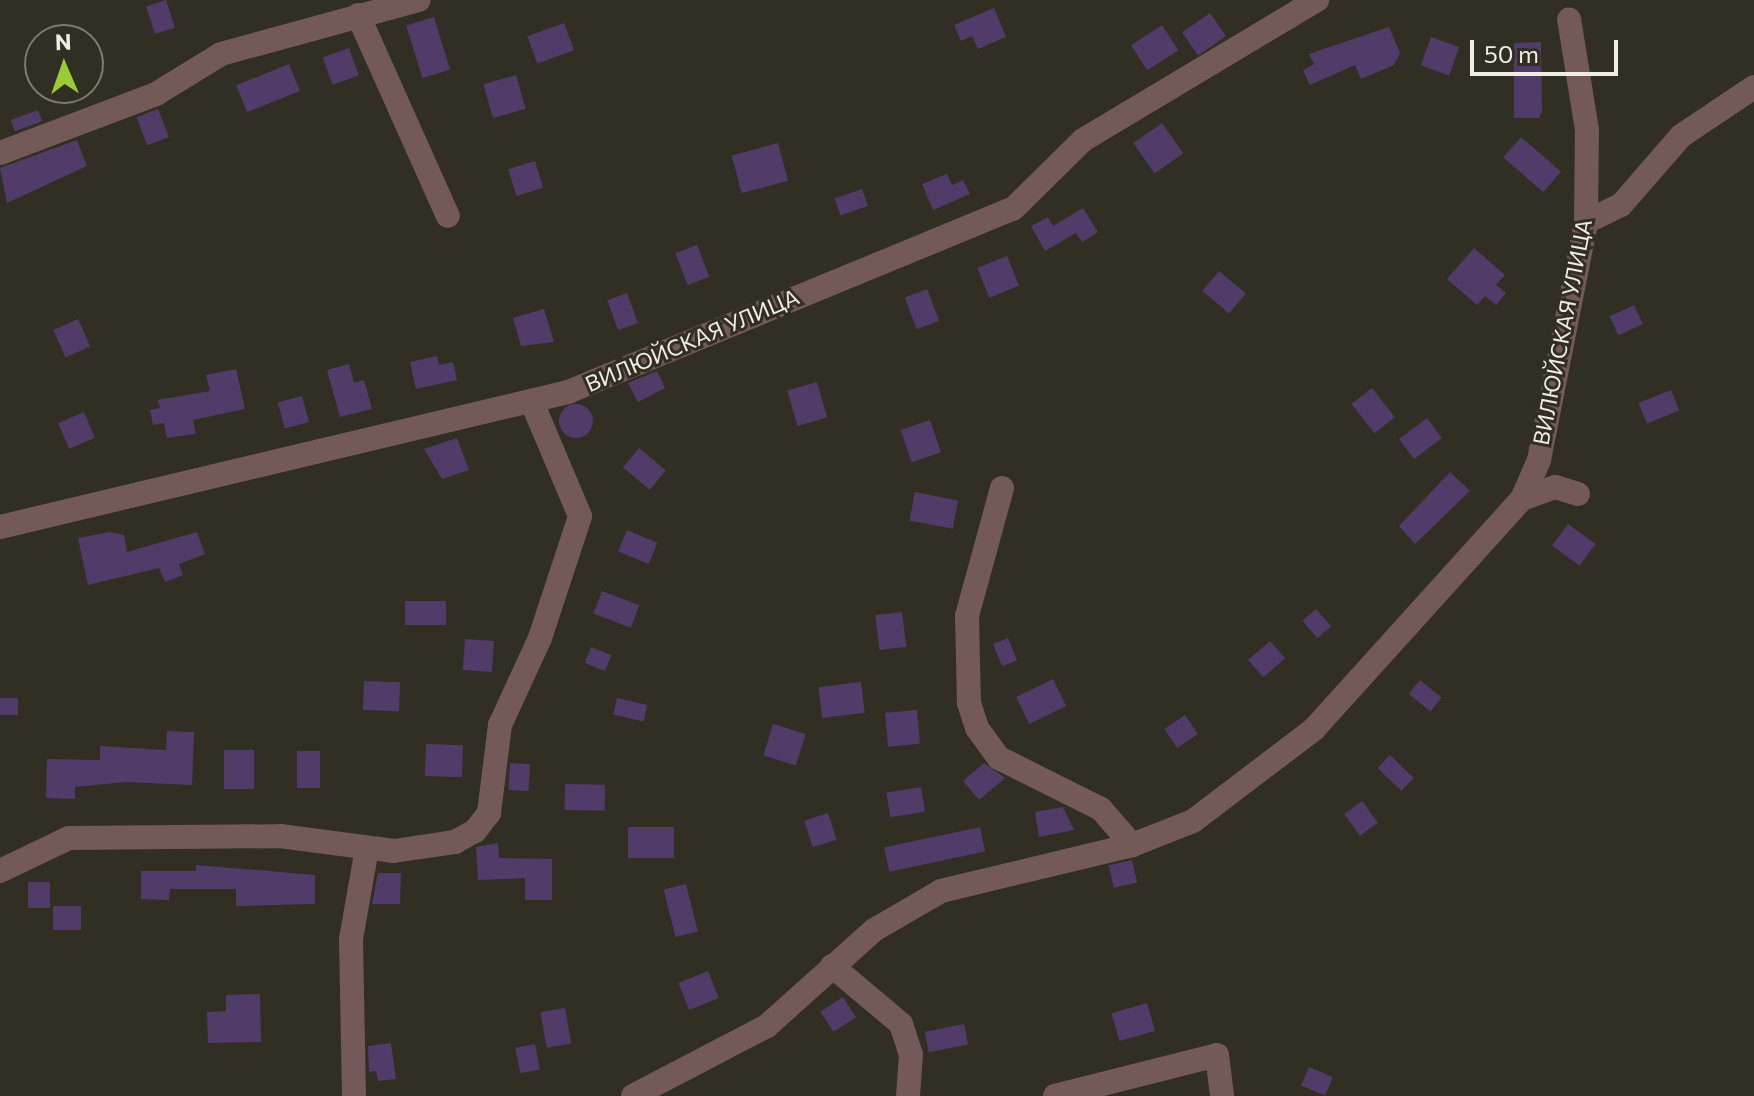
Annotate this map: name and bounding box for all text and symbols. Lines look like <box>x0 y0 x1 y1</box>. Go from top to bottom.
north arrow <box>24 24 104 104</box>
scale bar <box>1474 24 1622 74</box>
text: N <box>54 28 72 55</box>
text: 50 m <box>1484 39 1539 68</box>
street label: ВИЛЮЙСКАЯ УЛИЦА <box>1527 217 1597 447</box>
street label: ВИЛЮЙСКАЯ УЛИЦА <box>581 283 803 397</box>

